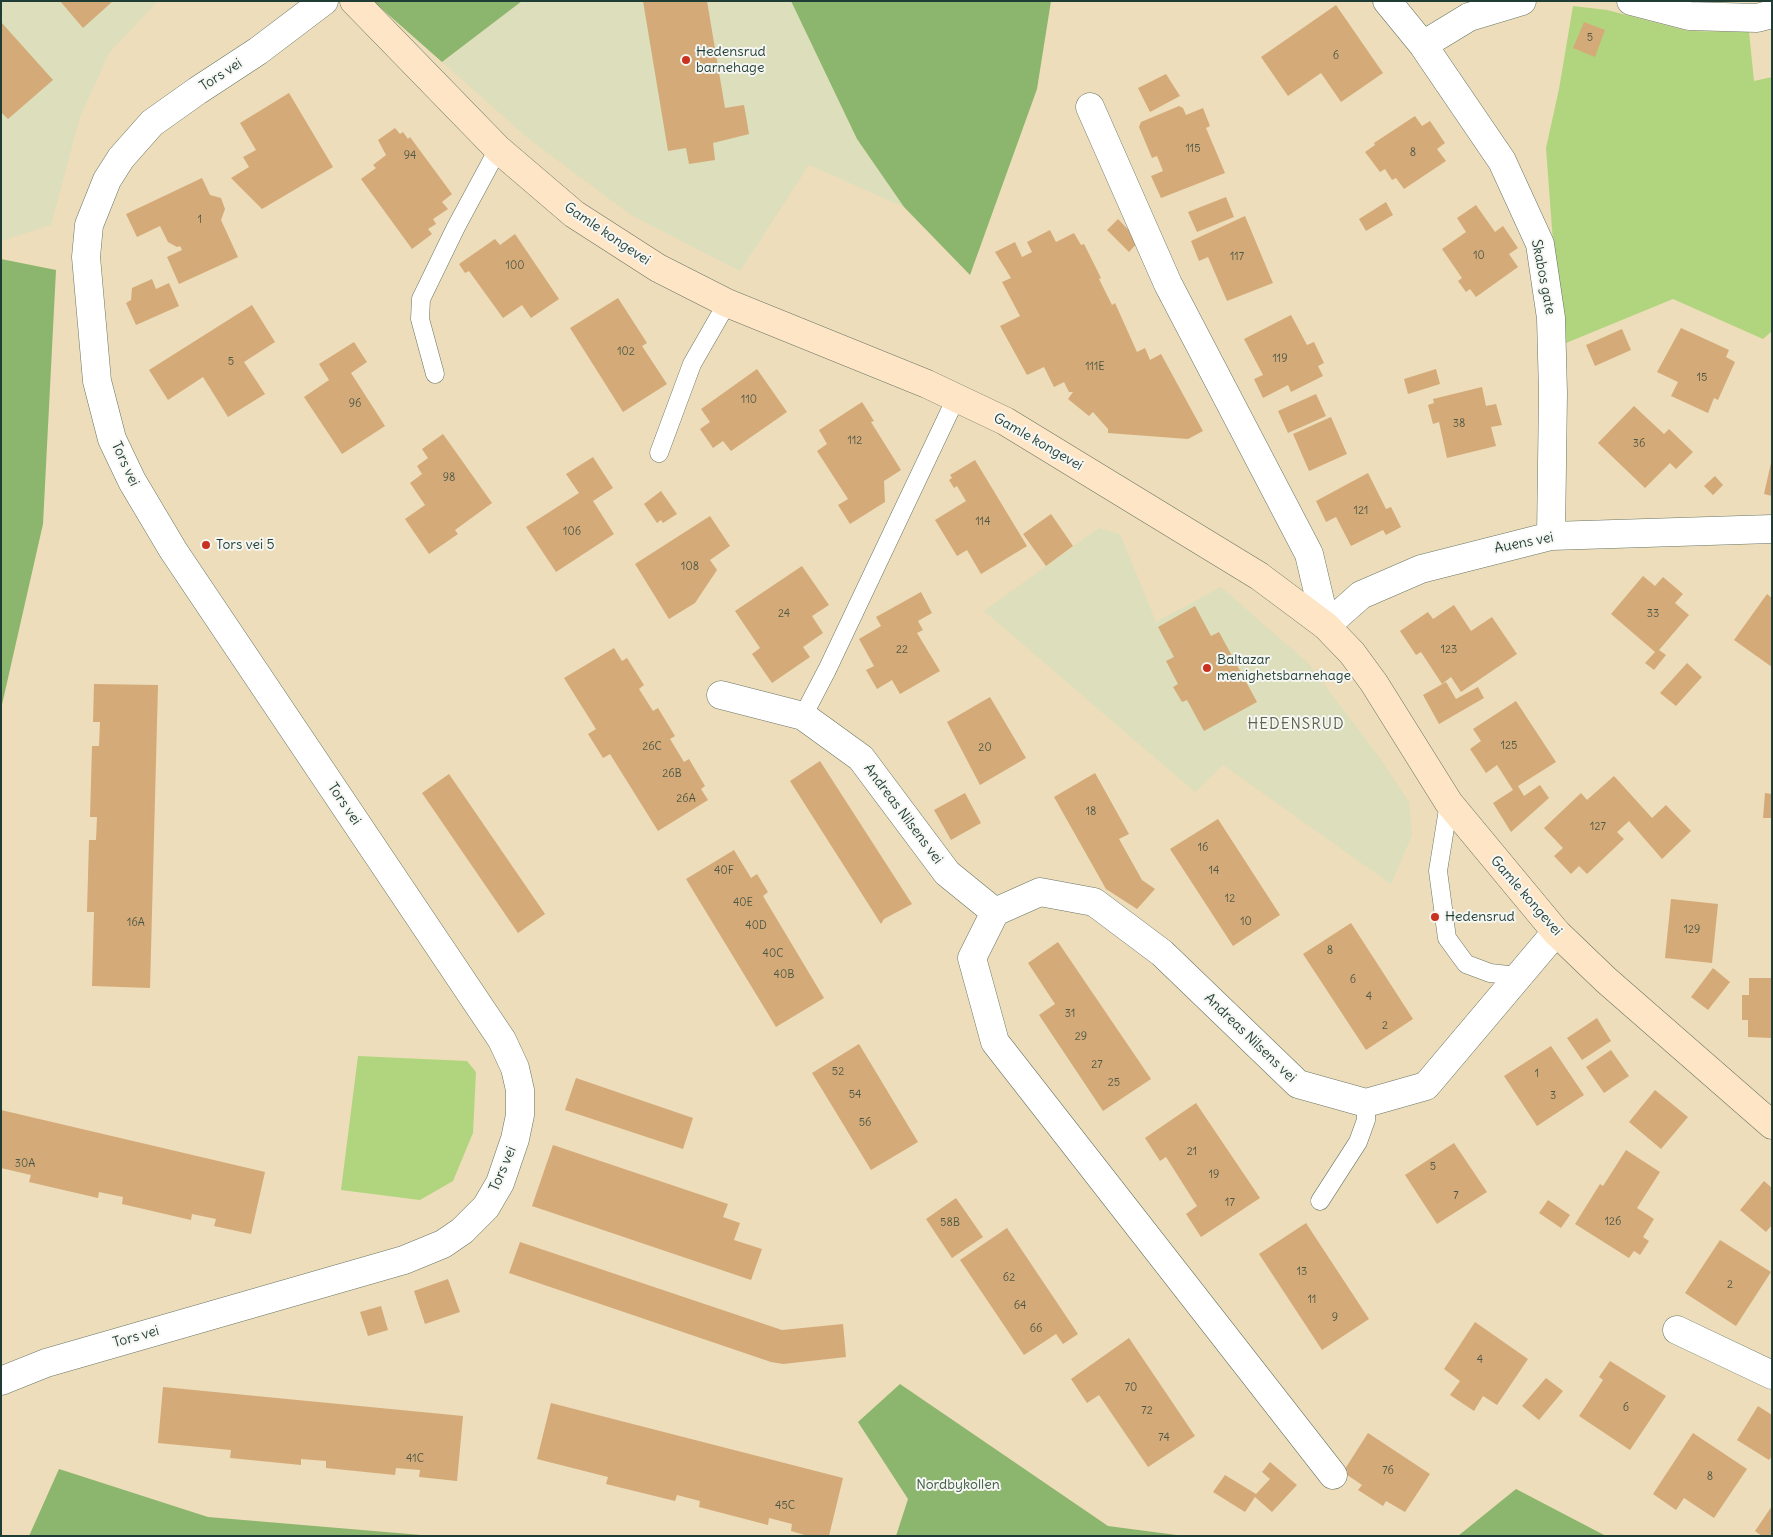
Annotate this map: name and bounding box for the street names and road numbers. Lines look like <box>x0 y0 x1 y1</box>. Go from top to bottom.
street label: Tors vei <box>197 55 245 95</box>
street label: Gamle kongevei <box>561 199 653 269</box>
street label: Skabos gate <box>1528 238 1558 316</box>
street label: Gamle kongevei <box>990 410 1086 474</box>
street label: Tors vei <box>107 439 143 489</box>
street label: Auens vei <box>1493 529 1555 557</box>
street label: Andreas Nilsens vei <box>860 761 946 867</box>
street label: Tors vei <box>324 780 364 828</box>
street label: Gamle kongevei <box>1487 853 1565 939</box>
street label: Andreas Nilsens vei <box>1201 990 1299 1086</box>
street label: Tors vei <box>486 1144 520 1194</box>
street label: Tors vei <box>111 1322 161 1352</box>

